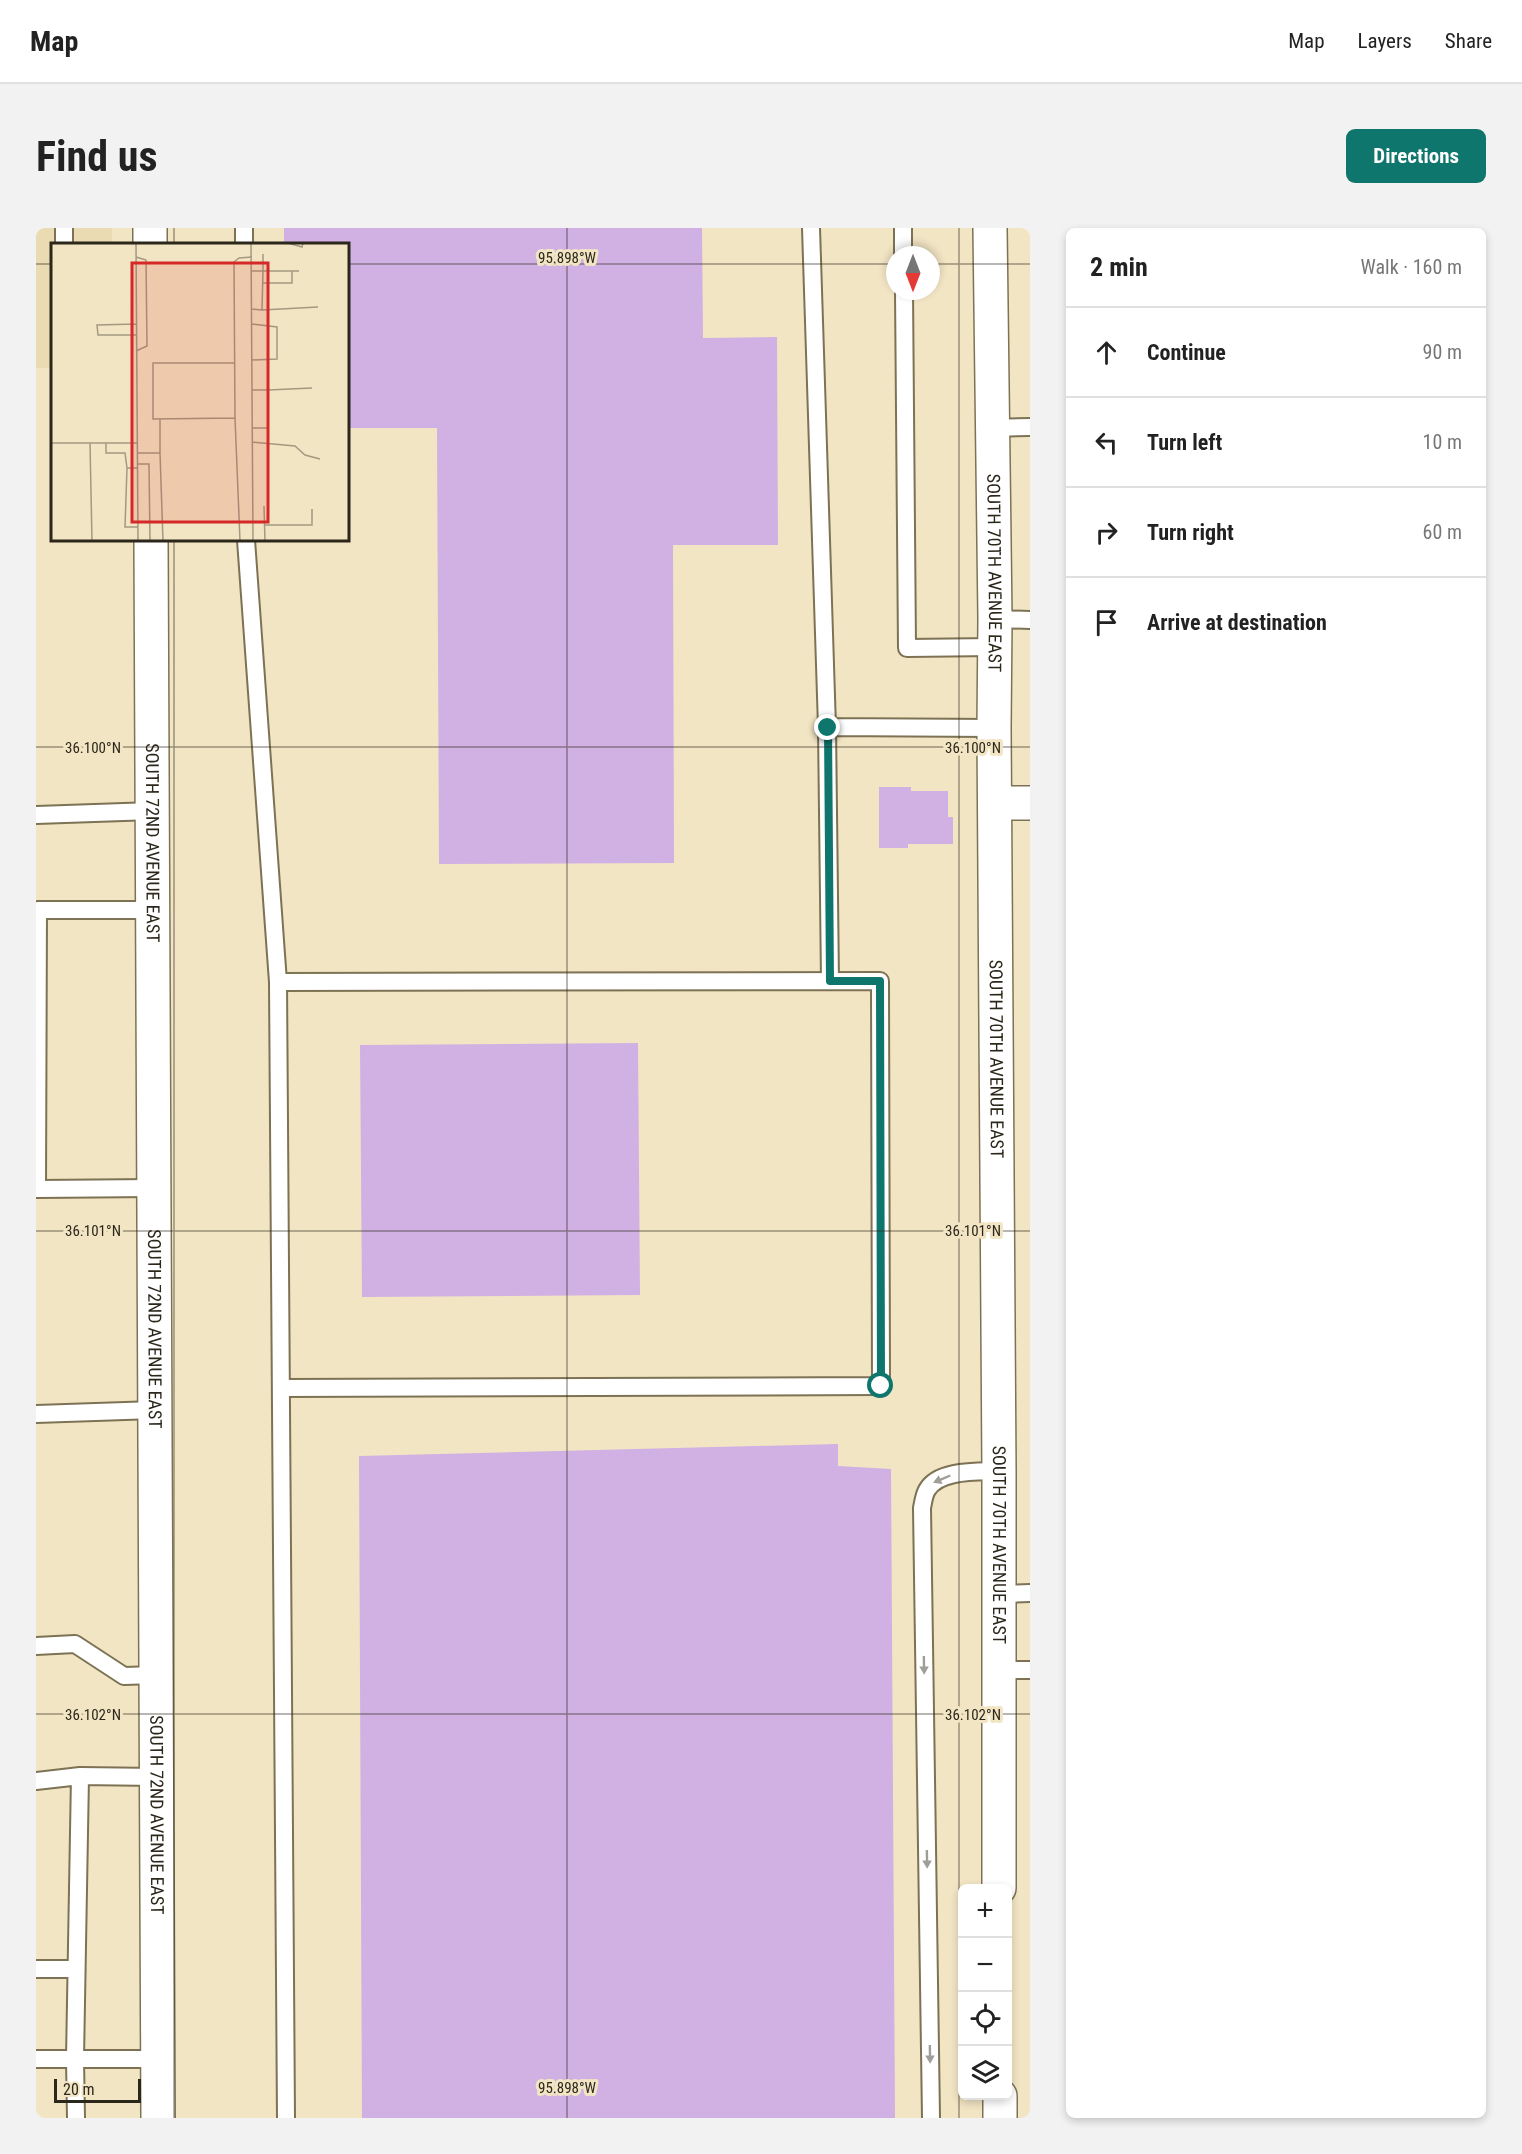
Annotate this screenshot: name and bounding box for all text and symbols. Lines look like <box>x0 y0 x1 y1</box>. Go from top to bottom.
text: Map <box>30 25 78 58</box>
text: Map <box>1288 29 1325 53</box>
text: Layers <box>1358 29 1412 53</box>
text: Share <box>1445 29 1492 53</box>
button: Directions <box>1346 129 1486 183</box>
text: Find us <box>36 132 157 181</box>
inset map <box>51 243 350 542</box>
north arrow <box>886 246 940 300</box>
text: 95.898°W <box>538 249 597 267</box>
text: 2 min <box>1090 252 1148 282</box>
text: Walk · 160 m <box>1361 255 1462 279</box>
icon: ahead <box>1090 336 1123 369</box>
text: Continue <box>1147 340 1226 365</box>
text: 90 m <box>1423 340 1462 364</box>
icon: left <box>1090 426 1123 459</box>
text: Turn left <box>1147 430 1222 455</box>
text: 10 m <box>1423 430 1462 454</box>
street label: SOUTH 70TH AVENUE EAST <box>983 474 1006 672</box>
icon: right <box>1090 516 1123 549</box>
text: Turn right <box>1147 520 1234 545</box>
text: 60 m <box>1423 520 1462 544</box>
icon: arrive <box>1090 606 1123 639</box>
text: Arrive at destination <box>1147 610 1327 635</box>
route end <box>814 714 840 740</box>
text: 36.100°N <box>65 739 121 757</box>
text: 36.100°N <box>945 739 1001 757</box>
street label: SOUTH 72ND AVENUE EAST <box>142 743 164 943</box>
street label: SOUTH 70TH AVENUE EAST <box>986 960 1008 1158</box>
text: 36.101°N <box>65 1222 121 1240</box>
text: 36.101°N <box>945 1222 1001 1240</box>
street label: SOUTH 72ND AVENUE EAST <box>144 1229 166 1429</box>
route start <box>867 1372 893 1398</box>
street label: SOUTH 70TH AVENUE EAST <box>989 1446 1010 1644</box>
one-way arrow <box>933 1474 951 1484</box>
one-way arrow <box>919 1655 929 1674</box>
text: 36.102°N <box>65 1706 121 1724</box>
text: 36.102°N <box>945 1706 1001 1724</box>
street label: SOUTH 72ND AVENUE EAST <box>146 1715 168 1915</box>
one-way arrow <box>922 1850 932 1869</box>
map controls <box>958 1884 1012 2100</box>
button: + <box>958 1884 1012 1938</box>
button: − <box>958 1938 1012 1992</box>
button: locate <box>958 1992 1012 2046</box>
one-way arrow <box>925 2045 935 2064</box>
button: layers <box>958 2046 1012 2100</box>
scale bar <box>54 2076 141 2104</box>
text: 95.898°W <box>538 2079 597 2097</box>
text: 20 m <box>63 2080 95 2099</box>

